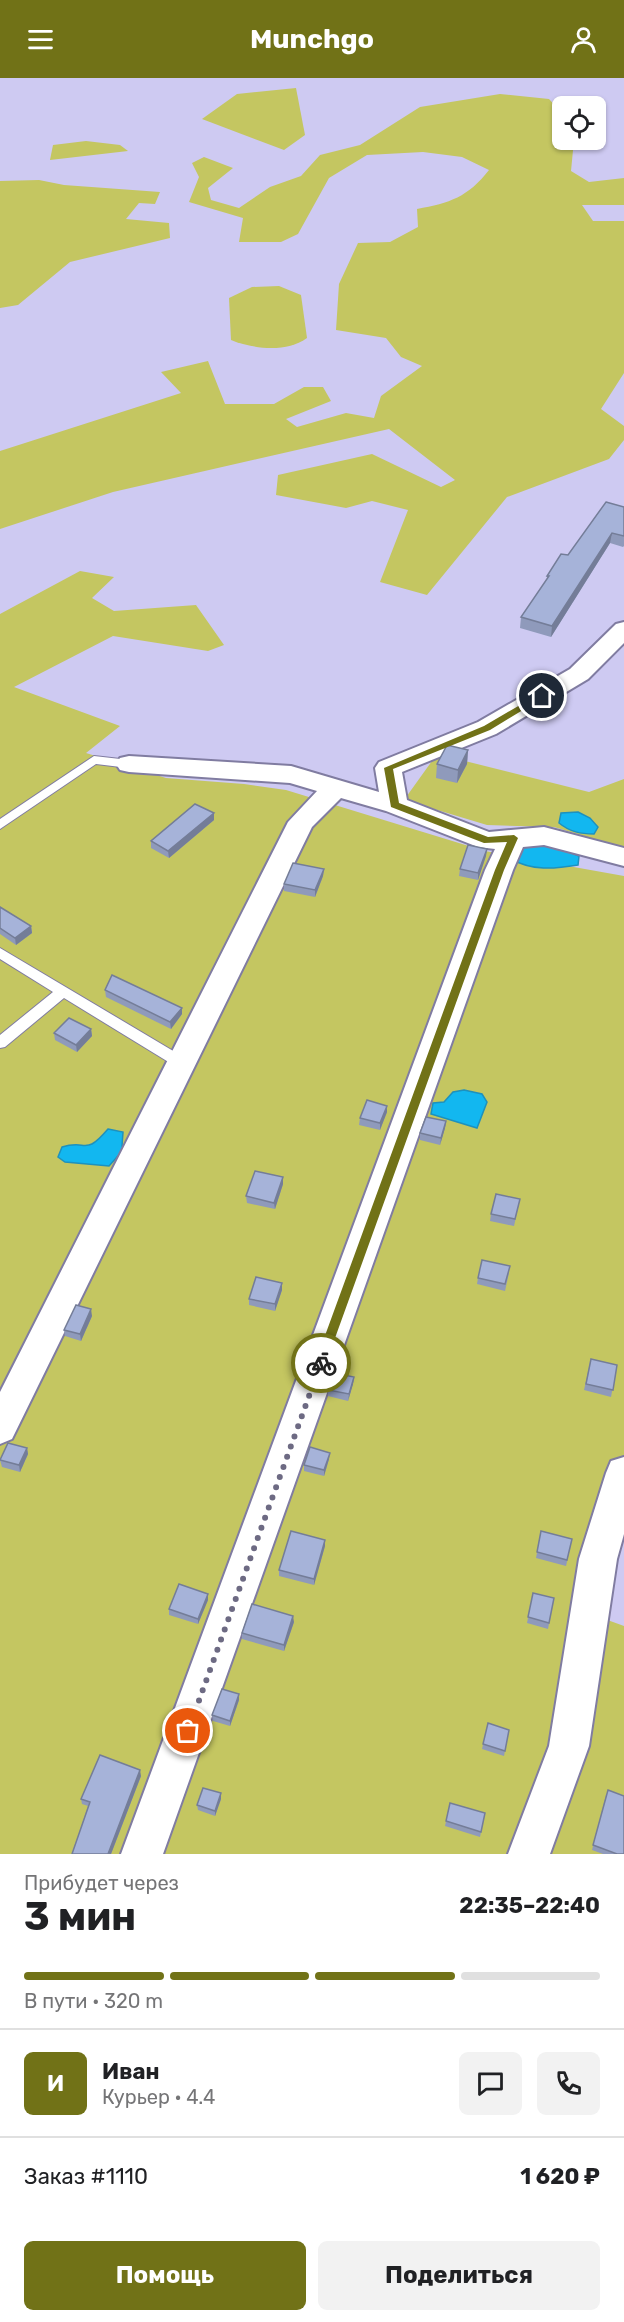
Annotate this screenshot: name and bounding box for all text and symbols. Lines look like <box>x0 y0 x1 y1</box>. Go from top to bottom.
icon: menu <box>24 23 57 56</box>
text: Munchgo <box>250 23 374 55</box>
icon: person <box>567 23 600 56</box>
map controls <box>552 96 606 150</box>
button: locate <box>552 96 606 150</box>
pin <box>516 670 567 721</box>
icon: home <box>525 679 558 712</box>
courier <box>291 1333 351 1393</box>
icon: bike <box>305 1347 338 1380</box>
pin <box>162 1705 213 1756</box>
icon: bag <box>171 1714 204 1747</box>
text: Прибудет через <box>24 1871 179 1895</box>
text: 22:35–22:40 <box>459 1892 600 1919</box>
text: 3 мин <box>24 1894 136 1940</box>
text: В пути · 320 m <box>24 1989 163 2013</box>
button: chat <box>459 2052 522 2115</box>
button: phone <box>537 2052 600 2115</box>
text: Иван <box>102 2058 160 2085</box>
text: И <box>47 2070 64 2097</box>
text: Курьер · 4.4 <box>102 2085 215 2109</box>
text: Заказ #1110 <box>24 2163 148 2190</box>
text: 1 620 ₽ <box>520 2163 600 2190</box>
button: Помощь <box>24 2241 306 2310</box>
button: Поделиться <box>318 2241 600 2310</box>

